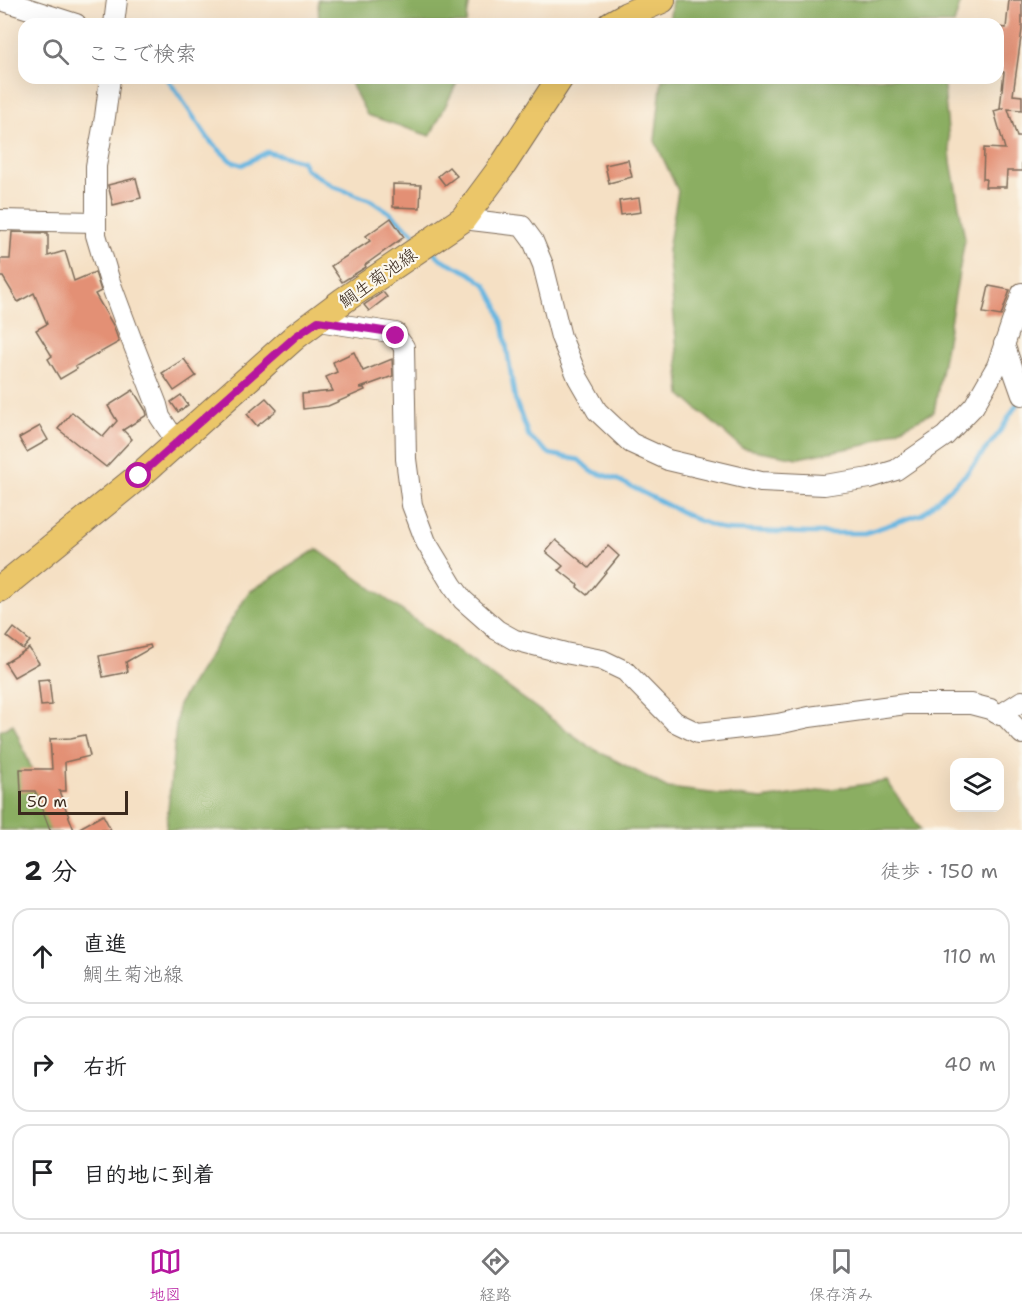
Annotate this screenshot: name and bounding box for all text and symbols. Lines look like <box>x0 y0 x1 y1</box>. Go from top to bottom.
search box <box>18 18 1004 84</box>
icon: search <box>39 35 72 68</box>
text: ここで検索 <box>87 39 197 68</box>
street label: 鯛生菊池線 <box>334 242 422 314</box>
route end <box>382 322 408 348</box>
route start <box>125 462 151 488</box>
map controls <box>950 758 1004 812</box>
button: layers <box>950 758 1004 812</box>
scale bar <box>18 788 128 816</box>
text: 50 m <box>27 791 67 812</box>
text: 2 分 <box>24 853 77 888</box>
text: 徒歩 · 150 m <box>881 858 998 884</box>
text: 直進 <box>83 929 127 958</box>
icon: ahead <box>26 940 59 973</box>
text: 110 m <box>942 943 996 969</box>
text: 鯛生菊池線 <box>83 961 183 987</box>
icon: right <box>26 1048 59 1081</box>
text: 40 m <box>944 1051 996 1077</box>
text: 右折 <box>83 1052 127 1081</box>
icon: arrive <box>26 1156 59 1189</box>
text: 目的地に到着 <box>83 1160 215 1189</box>
tab: 地図 <box>149 1245 182 1305</box>
tab: 経路 <box>479 1245 512 1305</box>
tab: 保存済み <box>809 1245 873 1305</box>

